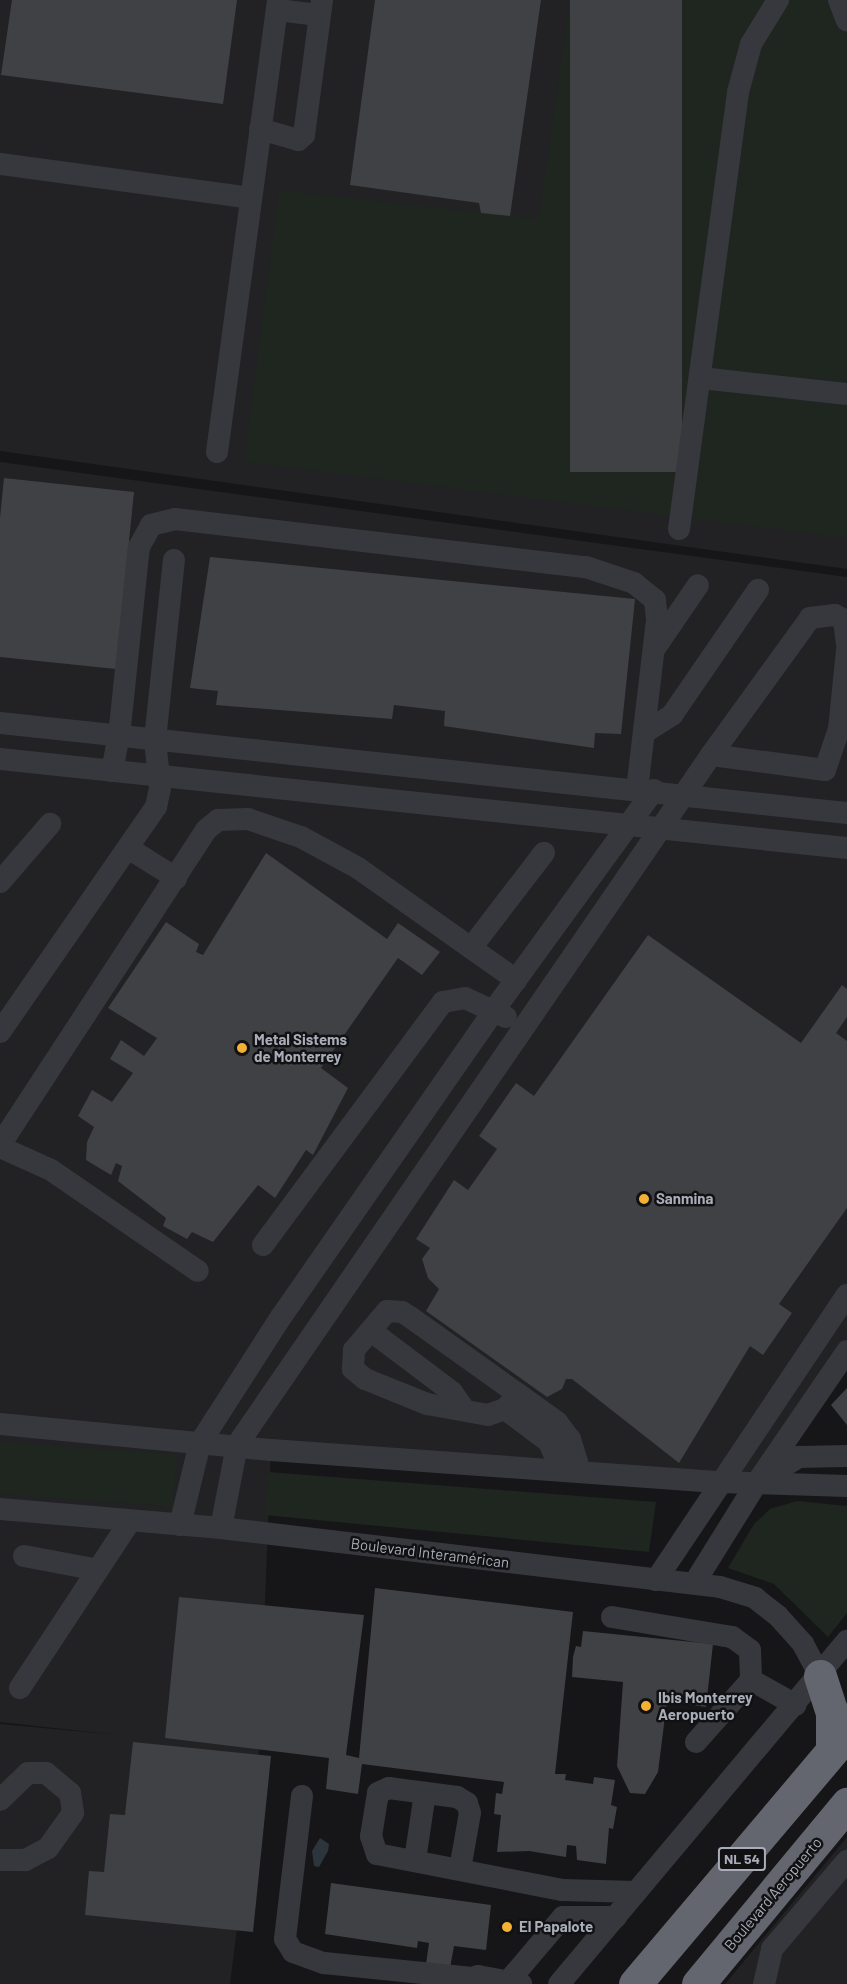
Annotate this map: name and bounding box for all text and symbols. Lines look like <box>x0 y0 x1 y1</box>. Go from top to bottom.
place label: Metal Sistems de Monterrey <box>254 1030 347 1065</box>
marker: Metal Sistems de Monterrey <box>235 1041 249 1055</box>
place label: Sanmina <box>656 1190 713 1208</box>
marker: Sanmina <box>637 1192 651 1206</box>
street label: Boulevard Interamérican <box>350 1534 510 1572</box>
place label: Ibis Monterrey Aeropuerto <box>658 1688 752 1723</box>
marker: Ibis Monterrey Aeropuerto <box>639 1699 653 1713</box>
street label: Boulevard Aeropuerto <box>720 1834 826 1954</box>
road number: NL 54 <box>716 1848 768 1870</box>
place label: El Papalote <box>519 1918 593 1936</box>
marker: El Papalote <box>500 1920 514 1934</box>

